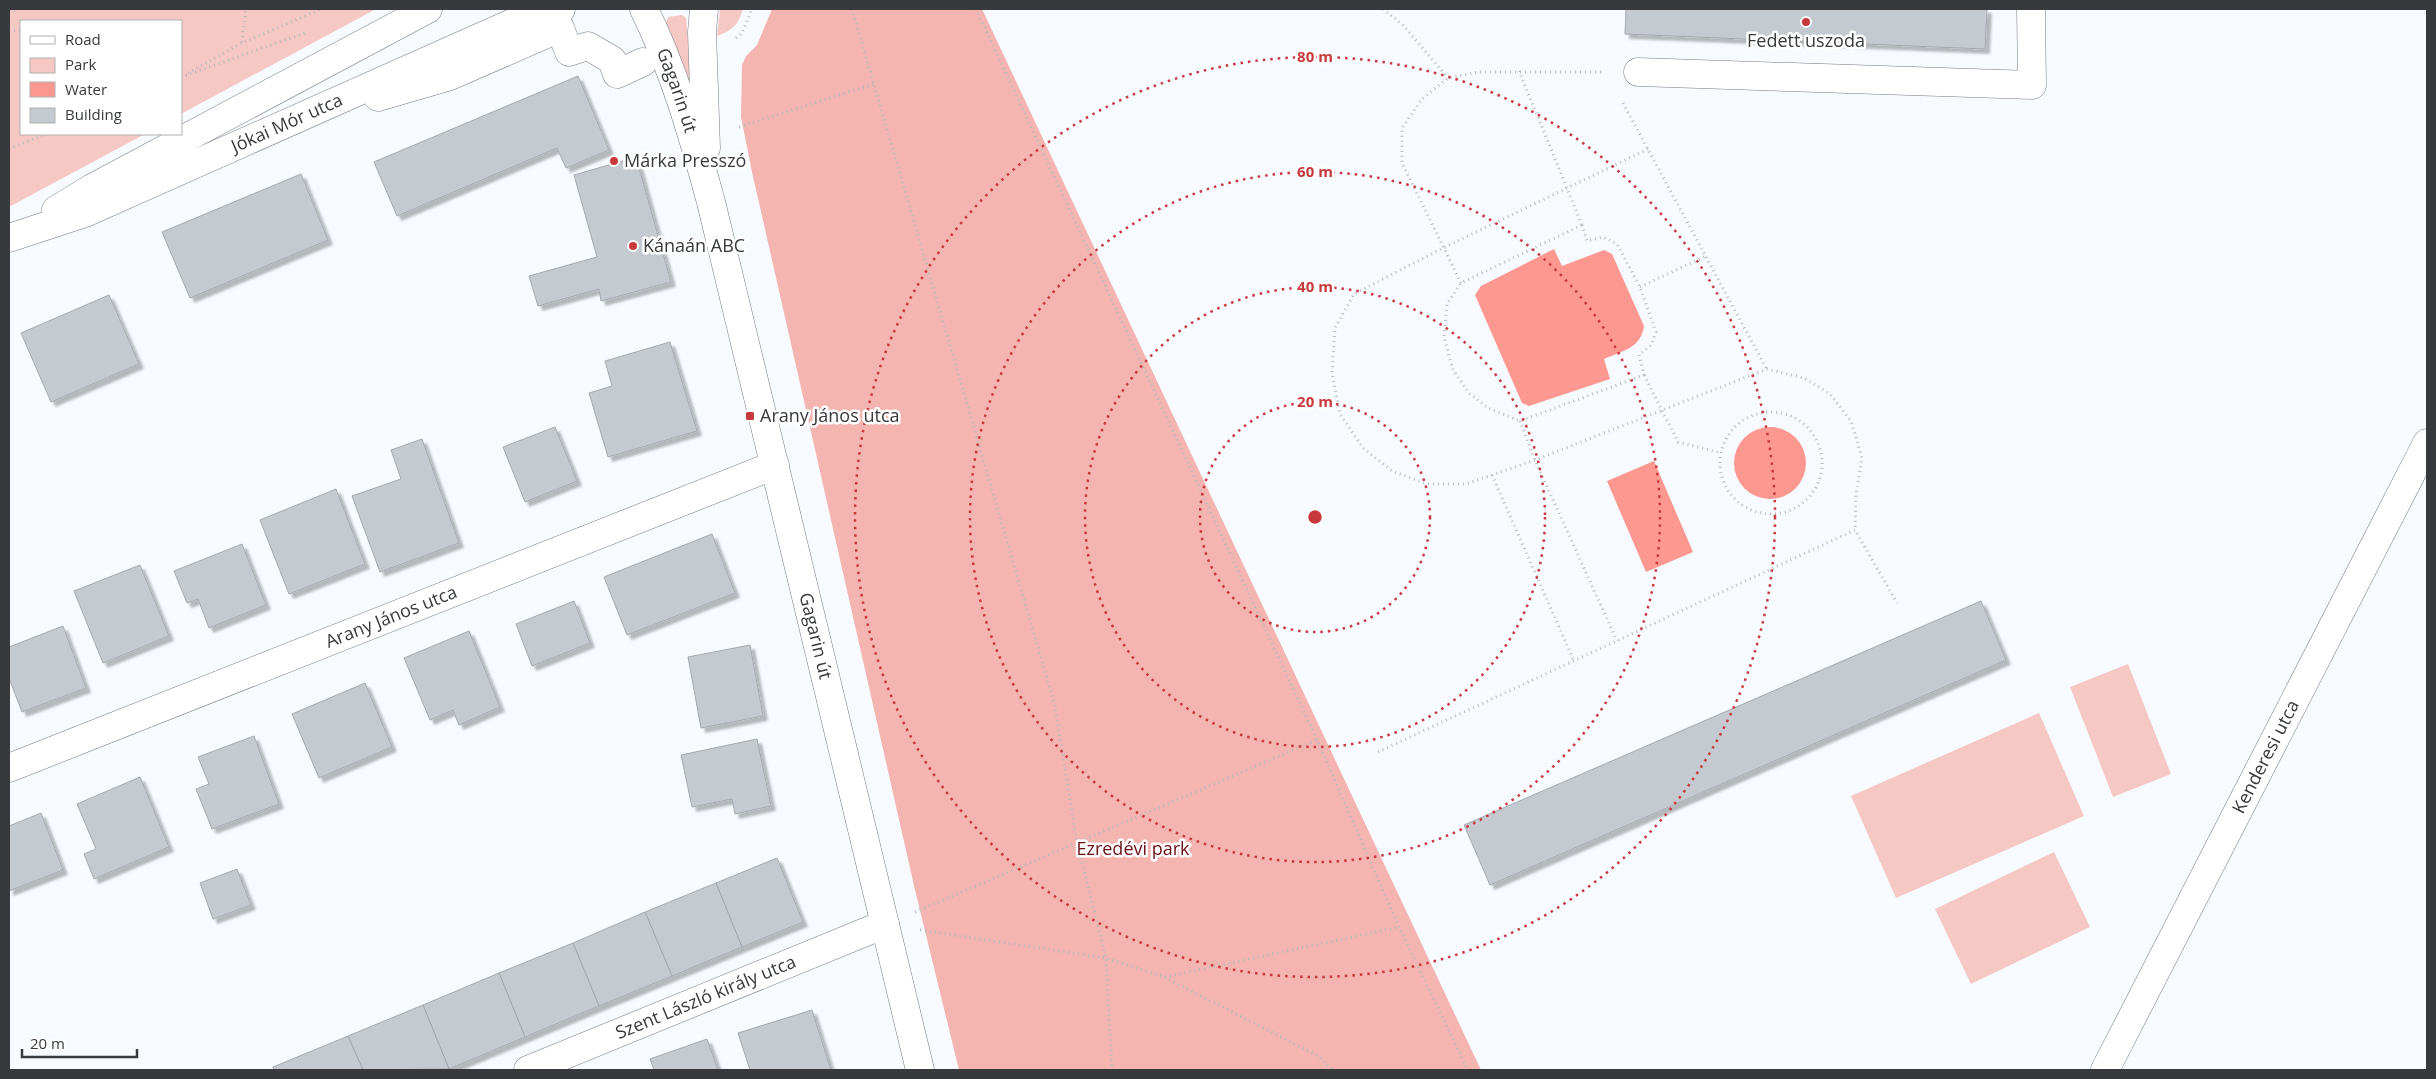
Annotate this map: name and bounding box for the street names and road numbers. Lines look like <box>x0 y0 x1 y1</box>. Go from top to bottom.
street label: Gagarin út <box>652 44 704 135</box>
street label: Jókai Mór utca <box>225 87 346 158</box>
street label: Arany János utca <box>321 579 460 653</box>
street label: Gagarin út <box>795 590 838 681</box>
street label: Kenderesi utca <box>2226 695 2304 817</box>
street label: Szent László király utca <box>612 949 799 1044</box>

